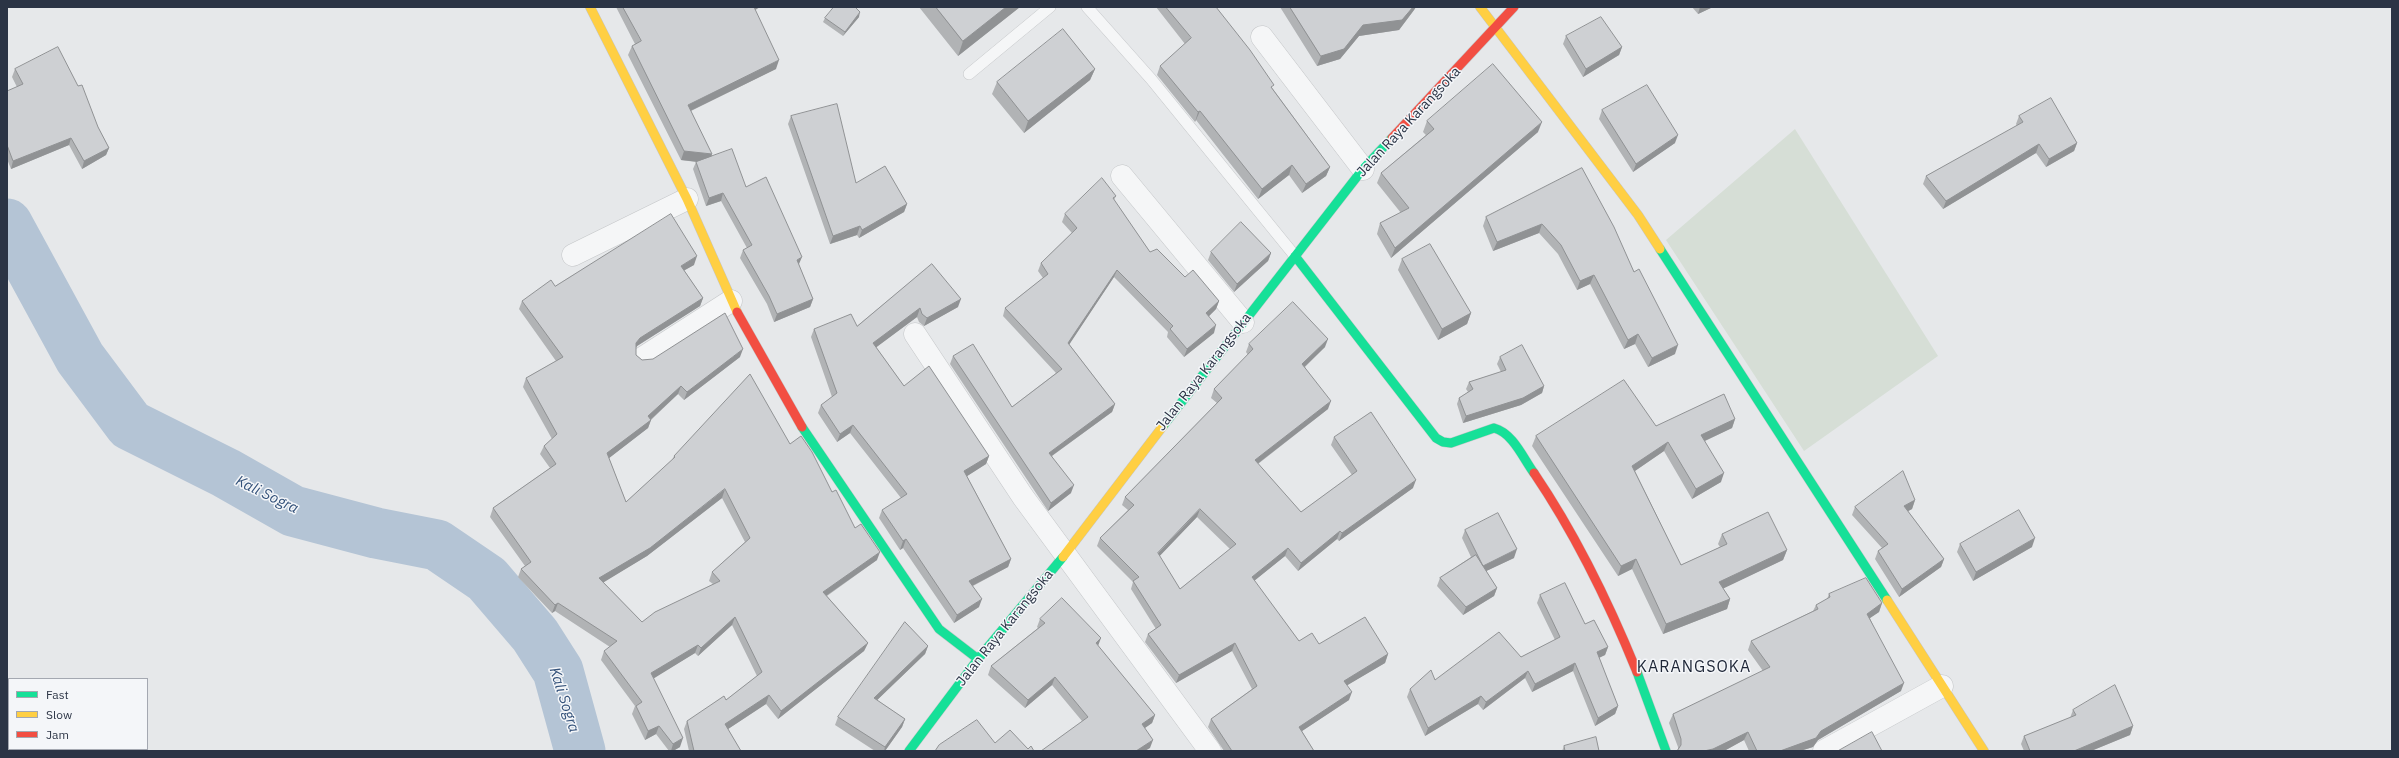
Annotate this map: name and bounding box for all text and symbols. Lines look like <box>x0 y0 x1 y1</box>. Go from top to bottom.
street label: Jalan Raya Karangsoka <box>1354 63 1464 181</box>
street label: Jalan Raya Karangsoka <box>1153 310 1255 434</box>
water label: Kali Sogra <box>233 472 301 518</box>
street label: Jalan Raya Karangsoka <box>953 567 1057 689</box>
district label: KARANGSOKA <box>1637 657 1751 677</box>
water label: Kali Sogra <box>545 665 583 735</box>
legend <box>8 678 148 750</box>
text: Fast <box>46 687 69 702</box>
text: Slow <box>46 707 72 722</box>
text: Jam <box>46 727 69 742</box>

